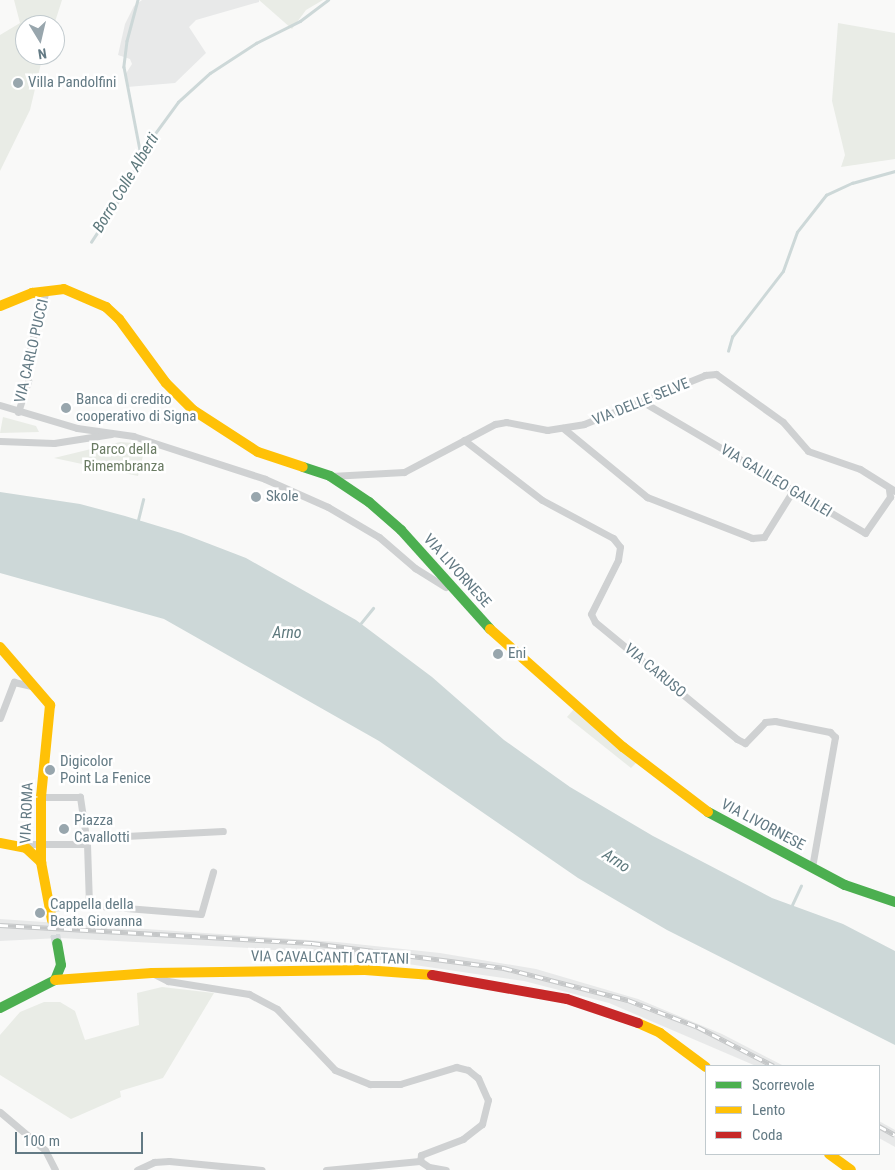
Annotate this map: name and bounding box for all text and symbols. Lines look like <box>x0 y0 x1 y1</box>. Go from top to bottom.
north arrow <box>15 15 65 65</box>
text: N <box>37 45 48 62</box>
place label: Villa Pandolfini <box>28 74 117 92</box>
marker: Villa Pandolfini <box>12 77 24 89</box>
water label: Borro Colle Alberti <box>89 130 163 236</box>
street label: VIA CARLO PUCCI <box>11 297 53 405</box>
street label: VIA DELLE SELVE <box>590 374 692 430</box>
place label: Banca di credito cooperativo di Signa <box>76 390 196 425</box>
marker: Banca di credito cooperativo di Signa <box>60 402 72 414</box>
park label: Parco della Rimembranza <box>84 440 164 475</box>
street label: VIA GALILEO GALILEI <box>717 441 835 521</box>
place label: Skole <box>266 488 299 506</box>
marker: Skole <box>250 491 262 503</box>
street label: VIA LIVORNESE <box>419 531 495 611</box>
water label: Arno <box>273 623 301 643</box>
street label: VIA CARUSO <box>621 640 689 702</box>
place label: Eni <box>508 645 526 663</box>
marker: Eni <box>492 648 504 660</box>
place label: Digicolor Point La Fenice <box>60 752 151 787</box>
marker: Digicolor Point La Fenice <box>44 764 56 776</box>
street label: VIA ROMA <box>17 782 37 844</box>
street label: VIA LIVORNESE <box>718 795 808 855</box>
place label: Piazza Cavallotti <box>74 811 130 846</box>
marker: Piazza Cavallotti <box>58 823 70 835</box>
water label: Arno <box>599 845 633 877</box>
place label: Cappella della Beata Giovanna <box>50 895 142 930</box>
marker: Cappella della Beata Giovanna <box>34 907 46 919</box>
street label: VIA CAVALCANTI CATTANI <box>251 948 409 968</box>
legend <box>705 1065 880 1155</box>
text: Scorrevole <box>752 1076 814 1094</box>
text: Lento <box>752 1101 785 1119</box>
scale bar <box>18 1122 145 1154</box>
text: Coda <box>752 1126 783 1144</box>
text: 100 m <box>23 1132 60 1150</box>

